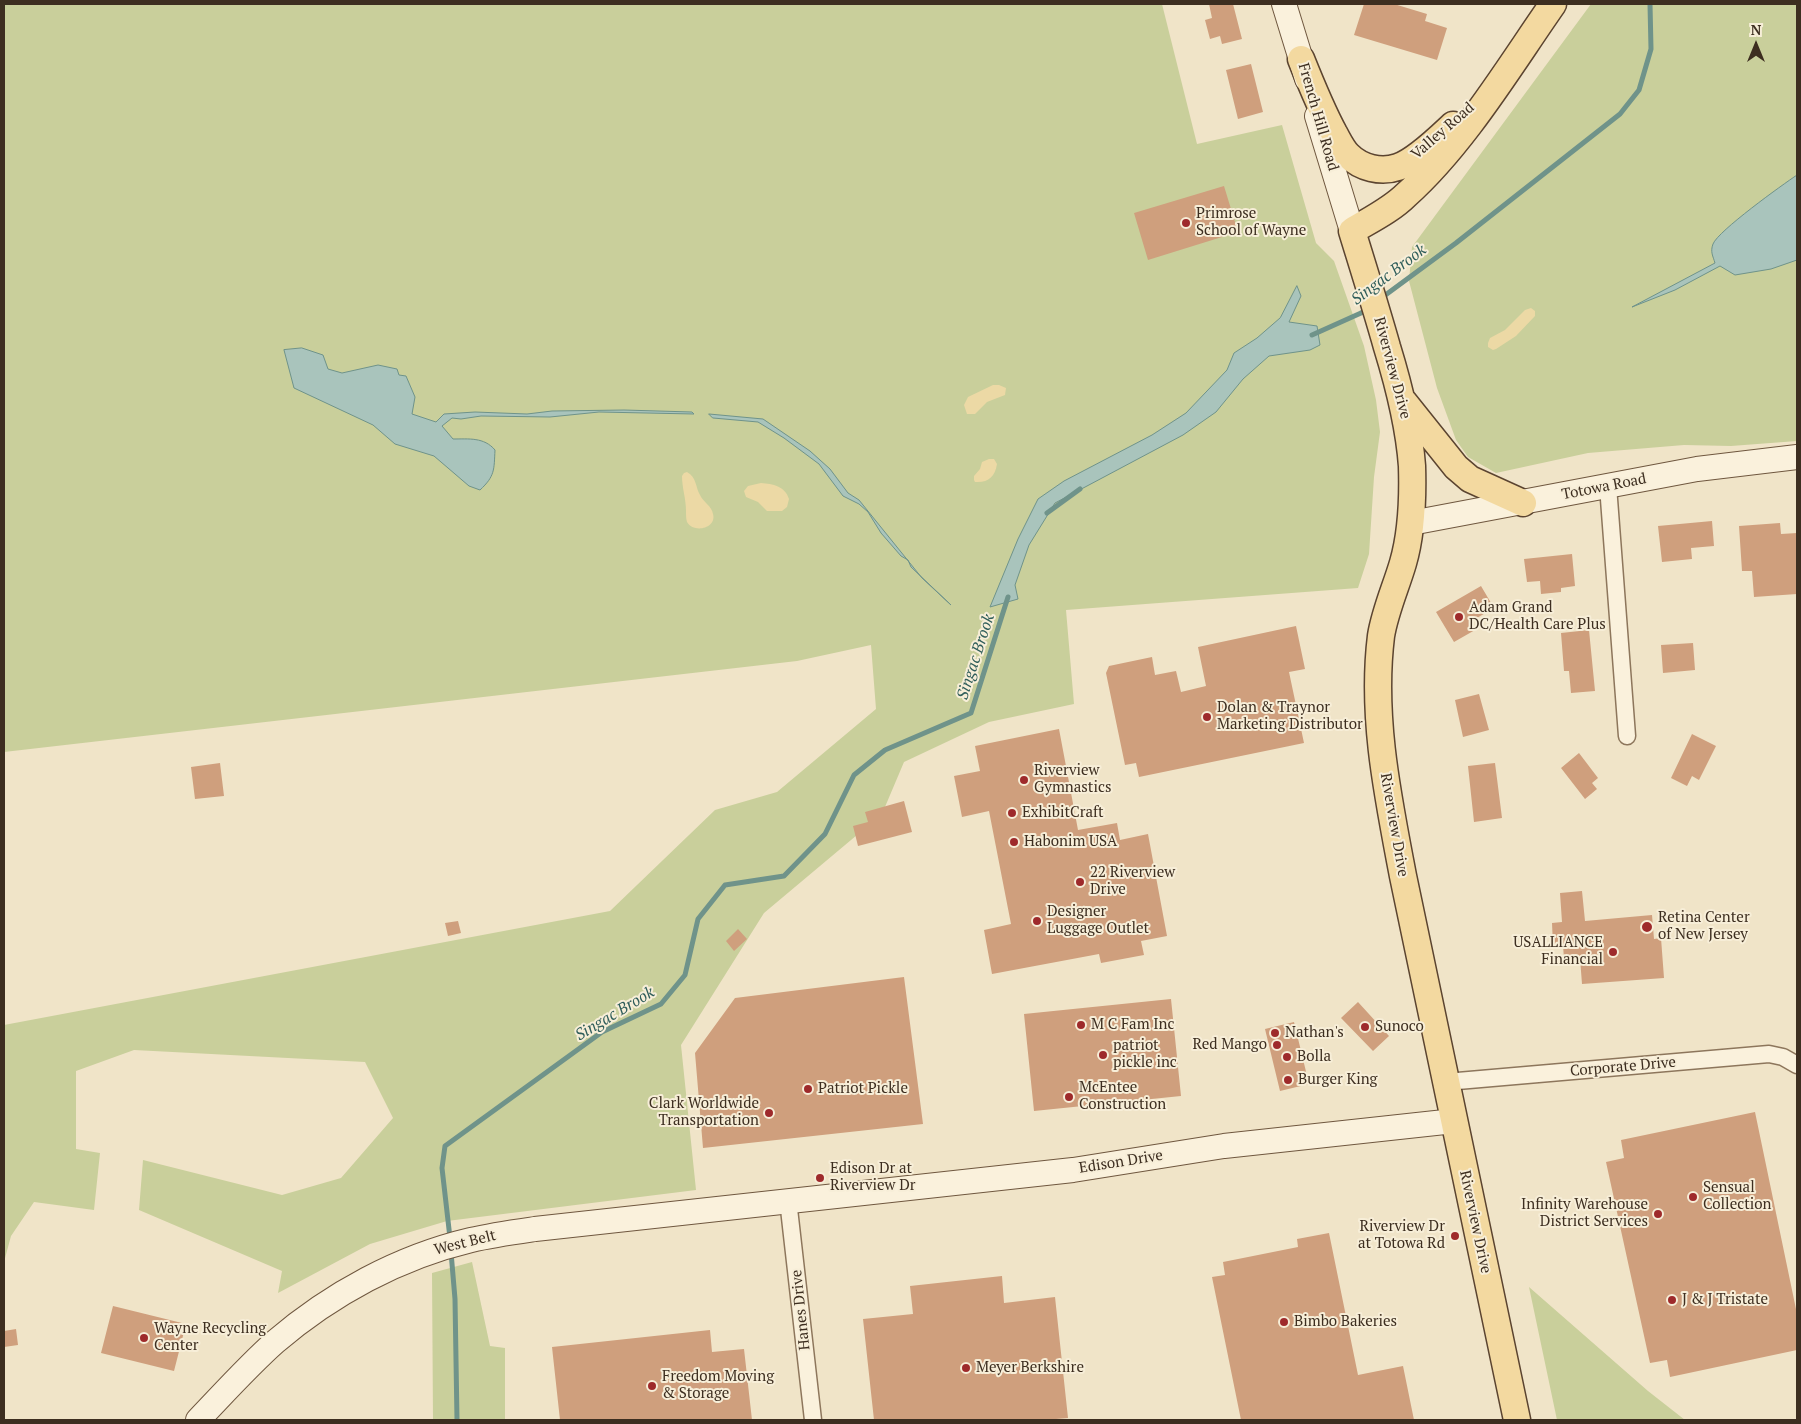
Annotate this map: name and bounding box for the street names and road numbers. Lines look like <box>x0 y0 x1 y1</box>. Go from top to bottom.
street label: French Hill Road <box>1294 61 1342 173</box>
street label: Valley Road <box>1408 99 1478 163</box>
street label: Riverview Drive <box>1370 315 1414 421</box>
street label: Totowa Road <box>1560 470 1648 504</box>
street label: Riverview Drive <box>1376 772 1412 878</box>
street label: Corporate Drive <box>1569 1053 1677 1081</box>
street label: Edison Drive <box>1078 1146 1164 1178</box>
street label: Riverview Drive <box>1455 1169 1495 1275</box>
street label: West Belt <box>432 1227 498 1259</box>
street label: Hanes Drive <box>788 1269 814 1351</box>

